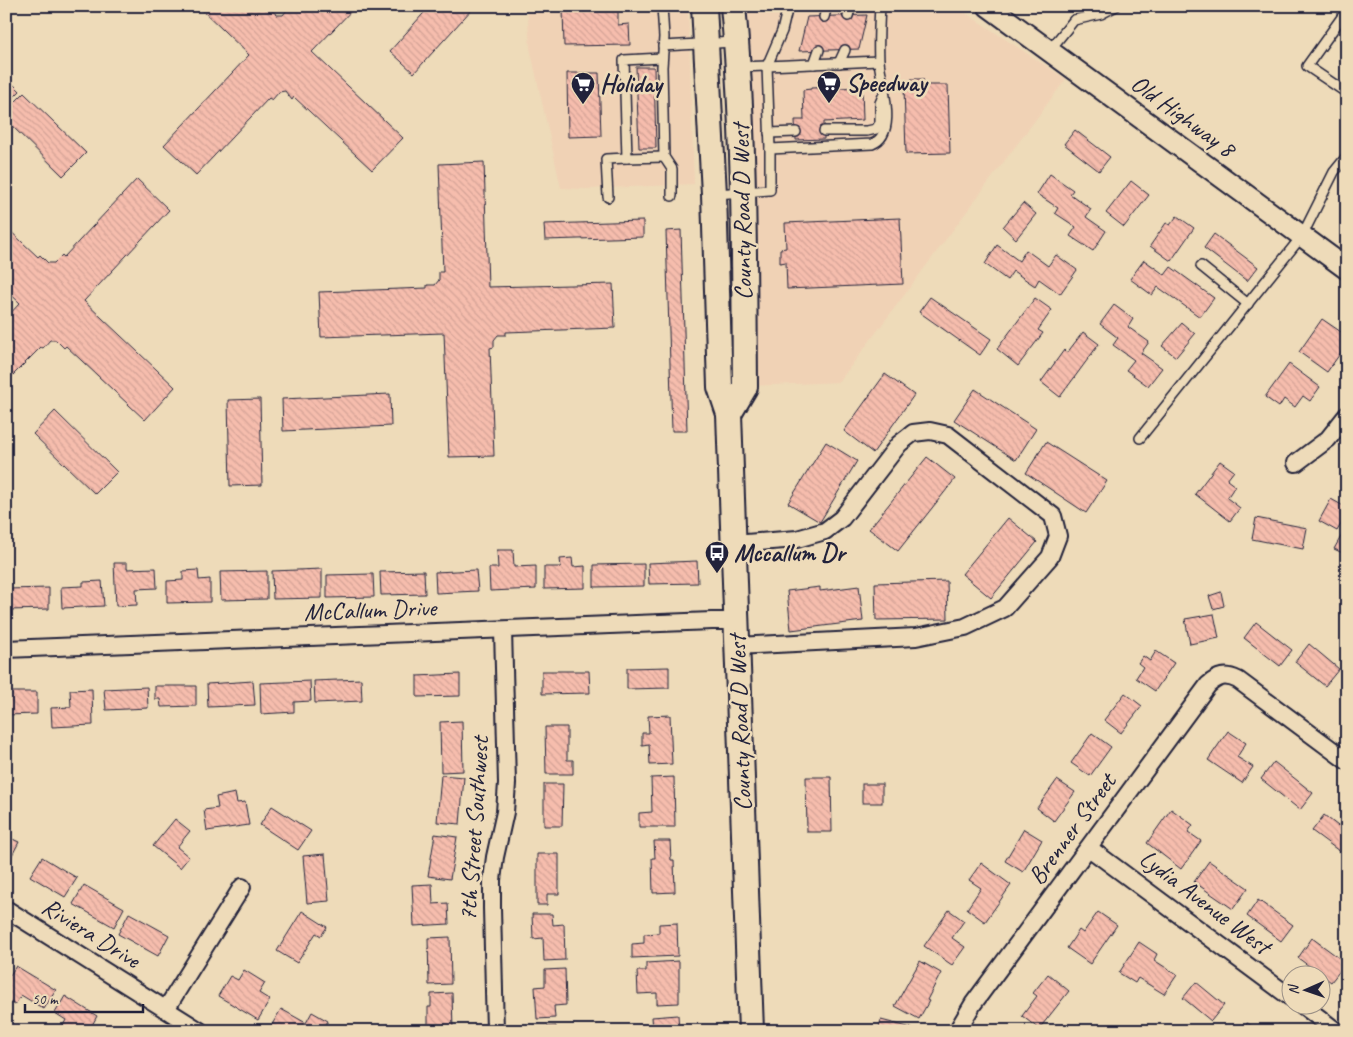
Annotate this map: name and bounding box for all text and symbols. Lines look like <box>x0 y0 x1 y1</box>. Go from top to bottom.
place label: Speedway <box>846 67 929 99</box>
street label: Old Highway 8 <box>1125 67 1244 166</box>
place label: Holiday <box>600 68 664 100</box>
supermarket icon: Speedway <box>816 70 842 104</box>
supermarket icon: Holiday <box>570 71 596 105</box>
street label: County Road D West <box>724 120 760 300</box>
place label: Mccallum Dr <box>734 537 848 569</box>
bus stop icon: Mccallum Dr <box>704 540 730 574</box>
street label: McCallum Drive <box>303 592 438 628</box>
street label: County Road D West <box>721 631 759 812</box>
street label: 7th Street Southwest <box>452 733 497 922</box>
street label: Brenner Street <box>1021 765 1125 891</box>
street label: Lydia Avenue West <box>1133 842 1280 964</box>
street label: Riviera Drive <box>36 890 148 977</box>
north arrow <box>1280 964 1330 1014</box>
scale bar <box>25 982 142 1014</box>
text: N <box>1285 983 1302 995</box>
text: 50 m <box>32 990 59 1009</box>

